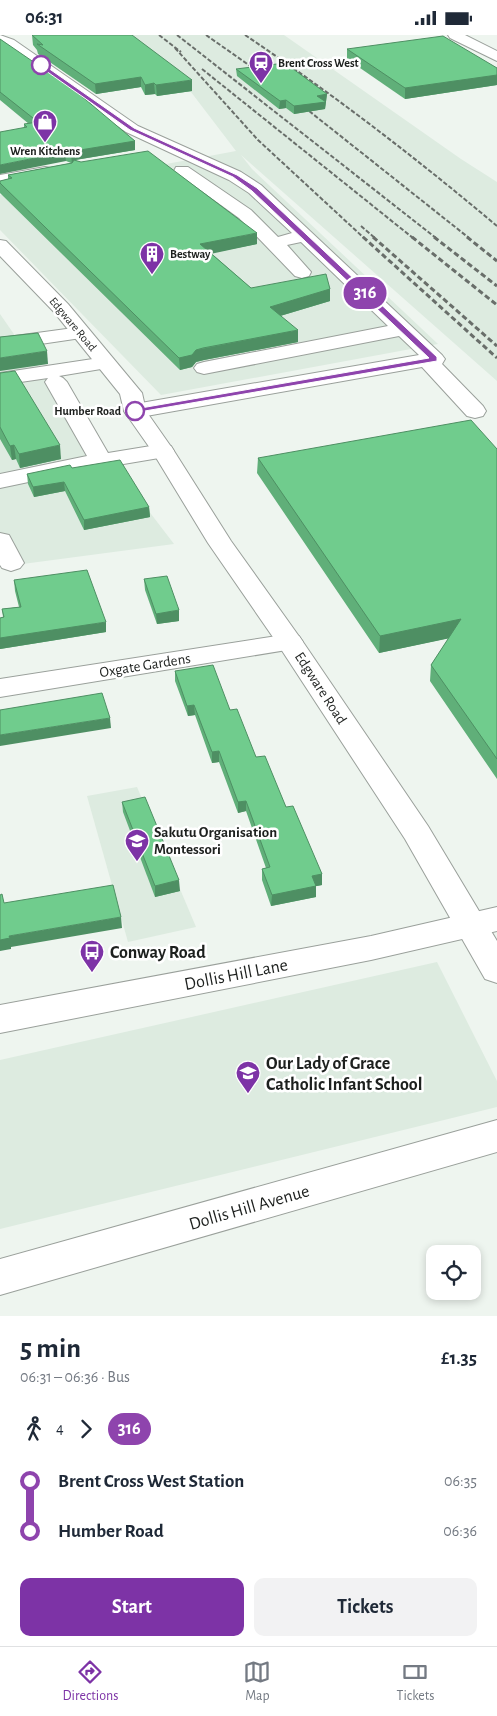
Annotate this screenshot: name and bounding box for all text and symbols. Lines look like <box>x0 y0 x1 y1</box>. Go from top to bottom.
text: 06:31 <box>25 8 63 27</box>
station icon: Brent Cross West <box>248 50 274 84</box>
unlabelled marker <box>31 55 51 75</box>
place label: Brent Cross West <box>278 57 359 69</box>
shop icon: Wren Kitchens <box>32 109 58 143</box>
place label: Wren Kitchens <box>10 145 80 157</box>
building icon: Bestway <box>139 241 165 275</box>
place label: Bestway <box>170 248 211 261</box>
line badge: 316 <box>336 277 394 309</box>
text: 316 <box>354 284 376 302</box>
street label: Edgware Road <box>47 295 99 353</box>
marker: Humber Road <box>125 401 145 421</box>
place label: Humber Road <box>54 405 122 417</box>
street label: Edgware Road <box>292 650 349 727</box>
street label: Oxgate Gardens <box>98 651 192 680</box>
place label: Sakutu Organisation Montessori <box>154 825 277 857</box>
school or university icon: Sakutu Organisation Montessori <box>124 828 150 862</box>
bus stop icon: Conway Road <box>79 939 105 973</box>
place label: Conway Road <box>110 944 206 962</box>
street label: Dollis Hill Lane <box>183 956 289 994</box>
place label: Our Lady of Grace Catholic Infant School <box>266 1055 423 1094</box>
school or university icon: Our Lady of Grace Catholic Infant School <box>235 1060 261 1094</box>
street label: Dollis Hill Avenue <box>187 1182 312 1234</box>
map controls <box>426 1245 481 1300</box>
button: locate <box>426 1245 481 1300</box>
text: 5 min <box>20 1335 81 1363</box>
text: £1.35 <box>441 1349 477 1368</box>
text: 06:31 – 06:36 · Bus <box>20 1369 130 1385</box>
icon: walk <box>20 1415 48 1443</box>
icon: forward <box>72 1415 100 1443</box>
text: 4 <box>56 1420 64 1436</box>
text: 316 <box>118 1420 141 1438</box>
text: Brent Cross West Station <box>58 1472 244 1491</box>
text: 06:35 <box>444 1473 477 1489</box>
text: Humber Road <box>58 1522 164 1541</box>
text: 06:36 <box>443 1523 477 1539</box>
button: Start <box>20 1578 244 1636</box>
button: Tickets <box>254 1578 477 1636</box>
tab: Directions <box>63 1658 118 1705</box>
tab: Map <box>243 1658 271 1705</box>
tab: Tickets <box>397 1658 434 1705</box>

